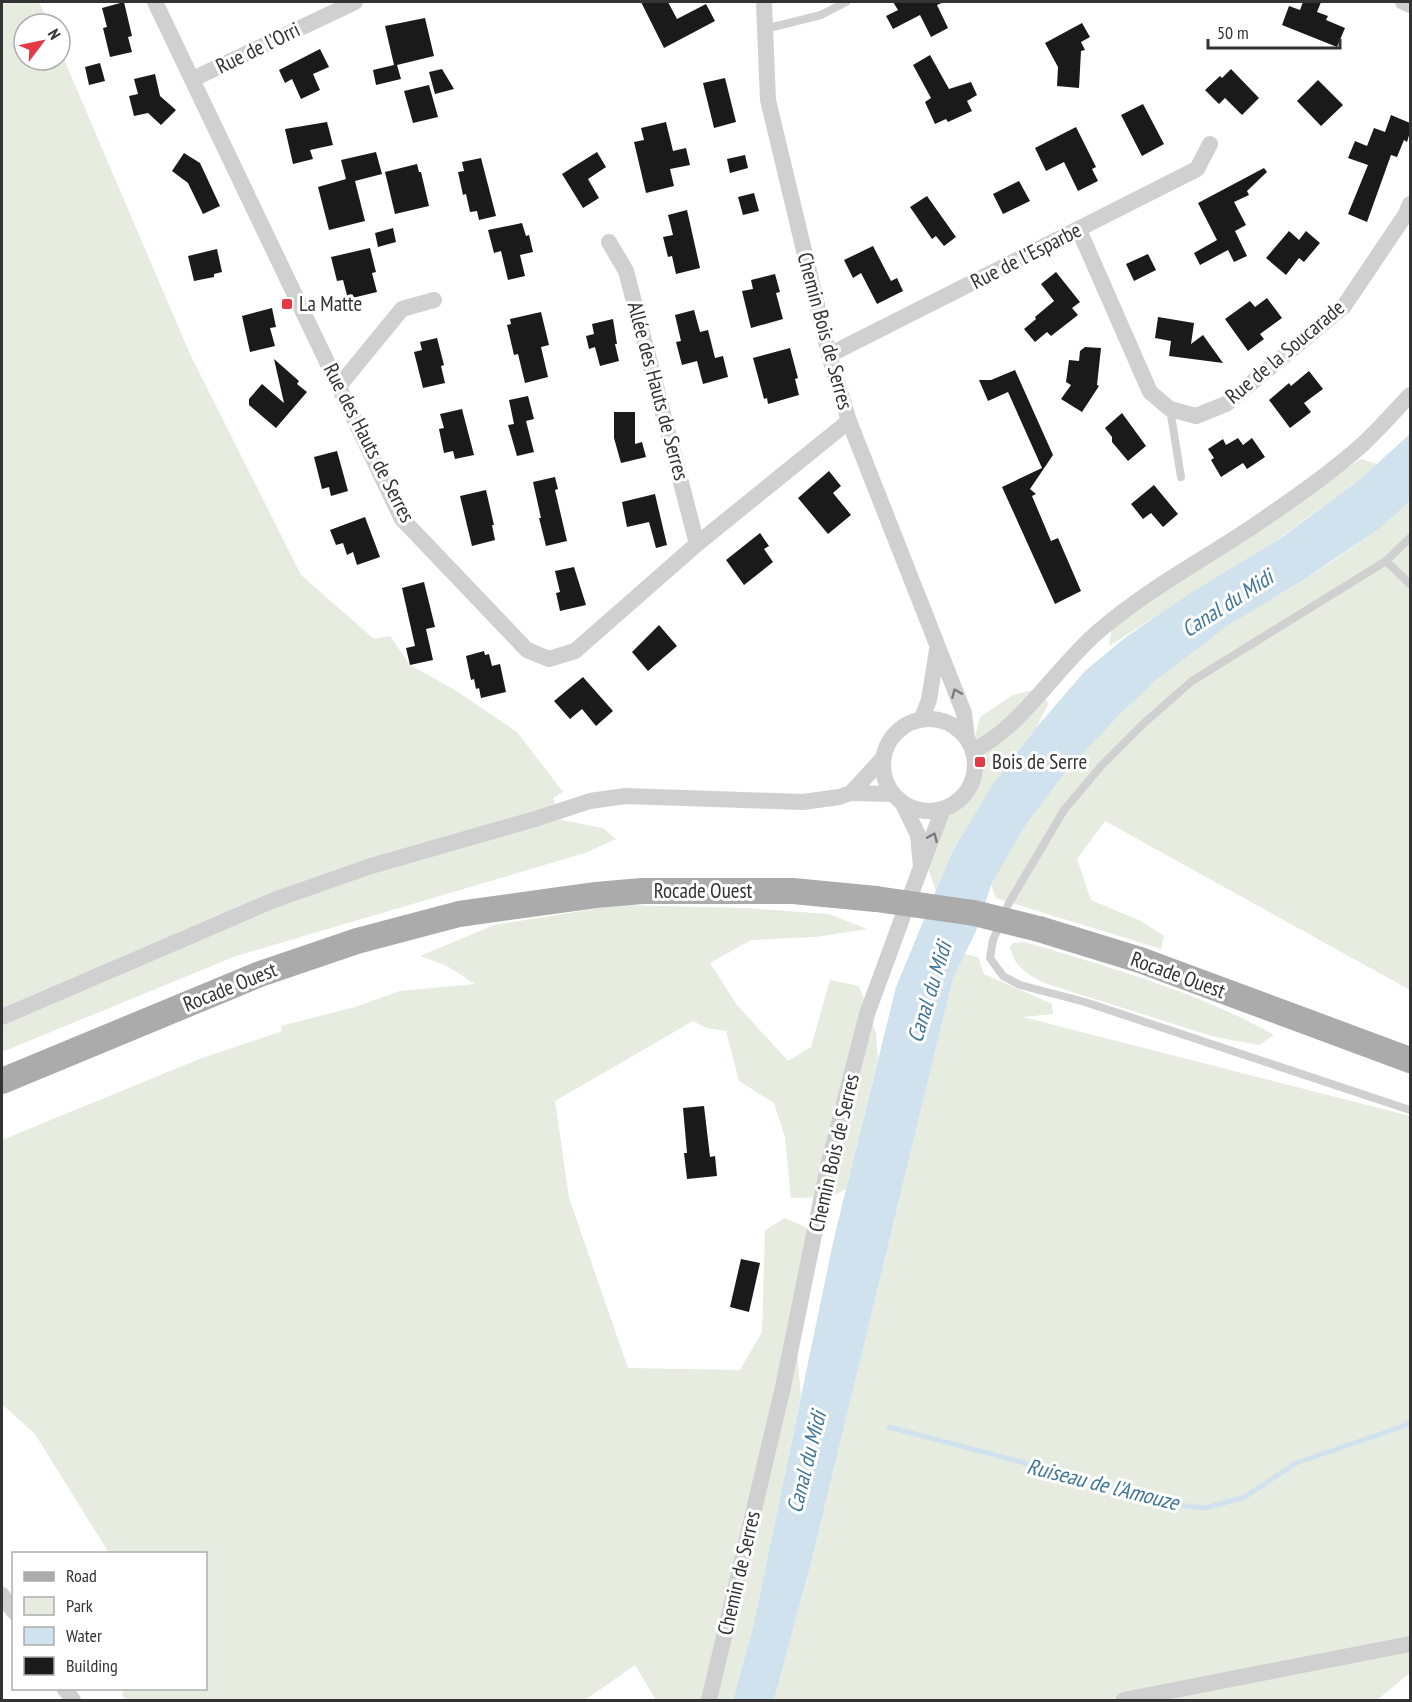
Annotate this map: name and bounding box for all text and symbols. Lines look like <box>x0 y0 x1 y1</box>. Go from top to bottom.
north arrow <box>12 12 72 72</box>
scale bar <box>1208 12 1340 50</box>
street label: Rue de l'Orri <box>211 16 304 79</box>
text: 50 m <box>1217 21 1249 44</box>
text: N <box>44 25 65 43</box>
street label: Rue de l'Esparbe <box>966 216 1086 295</box>
street label: Chemin Bois de Serres <box>792 249 859 412</box>
place label: La Matte <box>299 290 362 317</box>
street label: Rue de la Soucarade <box>1220 294 1350 409</box>
marker: La Matte <box>280 297 294 311</box>
street label: Allée des Hauts de Serres <box>622 299 695 483</box>
street label: Rue des Hauts de Serres <box>318 359 421 527</box>
water label: Canal du Midi <box>1176 561 1281 643</box>
one-way arrow <box>951 688 963 699</box>
place label: Bois de Serre <box>992 748 1087 775</box>
marker: Bois de Serre <box>973 755 987 769</box>
one-way arrow <box>926 833 938 844</box>
street label: Rocade Ouest <box>654 877 753 904</box>
water label: Canal du Midi <box>900 935 958 1046</box>
street label: Rocade Ouest <box>1127 945 1229 1004</box>
street label: Rocade Ouest <box>179 955 281 1018</box>
street label: Chemin Bois de Serres <box>802 1071 865 1235</box>
water label: Canal du Midi <box>780 1405 833 1516</box>
water label: Ruiseau de l'Amouze <box>1024 1452 1184 1517</box>
street label: Chemin de Serres <box>711 1508 766 1638</box>
legend <box>12 1552 207 1690</box>
text: Road <box>66 1564 97 1587</box>
text: Park <box>66 1594 93 1617</box>
text: Water <box>66 1624 102 1647</box>
text: Building <box>66 1654 118 1677</box>

